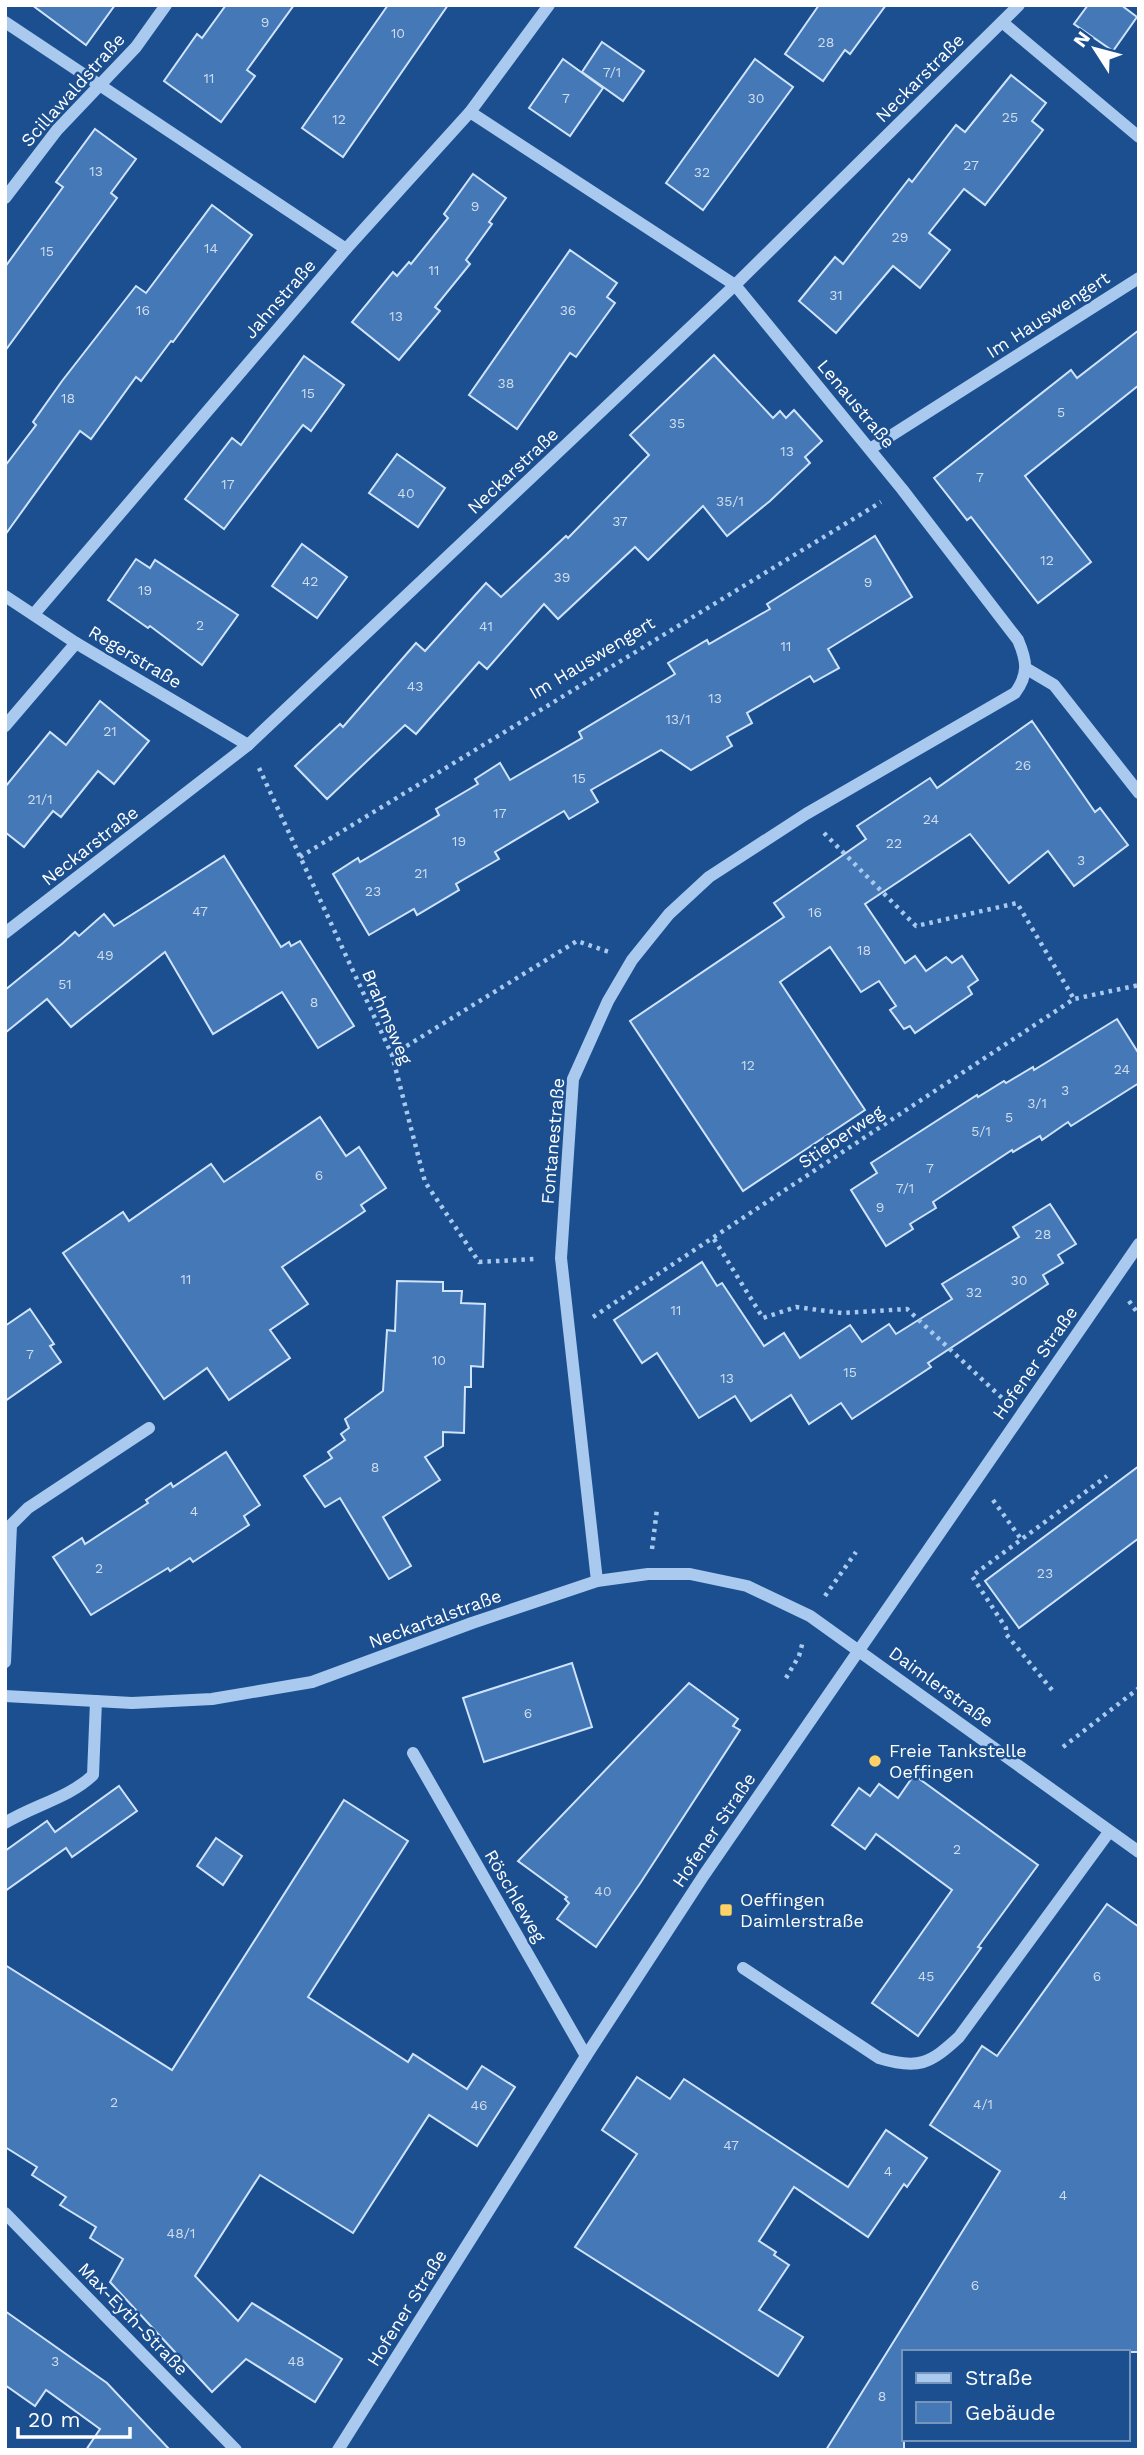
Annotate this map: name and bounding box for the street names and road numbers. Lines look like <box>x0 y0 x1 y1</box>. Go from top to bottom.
street label: Scillawaldstraße <box>16 29 129 151</box>
street label: Neckarstraße <box>871 29 968 126</box>
street label: Jahnstraße <box>240 255 320 343</box>
street label: Im Hauswengert <box>982 267 1114 362</box>
street label: Lenaustraße <box>813 355 899 452</box>
street label: Neckarstraße <box>463 423 562 518</box>
street label: Im Hauswengert <box>525 612 659 703</box>
street label: Regerstraße <box>85 621 186 693</box>
street label: Neckarstraße <box>37 801 142 890</box>
street label: Brahmsweg <box>358 966 417 1068</box>
street label: Fontanestraße <box>537 1077 568 1205</box>
street label: Stieberweg <box>794 1100 888 1173</box>
street label: Hofener Straße <box>988 1302 1081 1423</box>
street label: Neckartalstraße <box>366 1585 504 1652</box>
street label: Daimlerstraße <box>885 1642 998 1731</box>
street label: Hofener Straße <box>668 1769 760 1891</box>
street label: Röschleweg <box>480 1846 551 1946</box>
street label: Hofener Straße <box>362 2246 451 2370</box>
street label: Max-Eyth-Straße <box>74 2258 193 2379</box>

